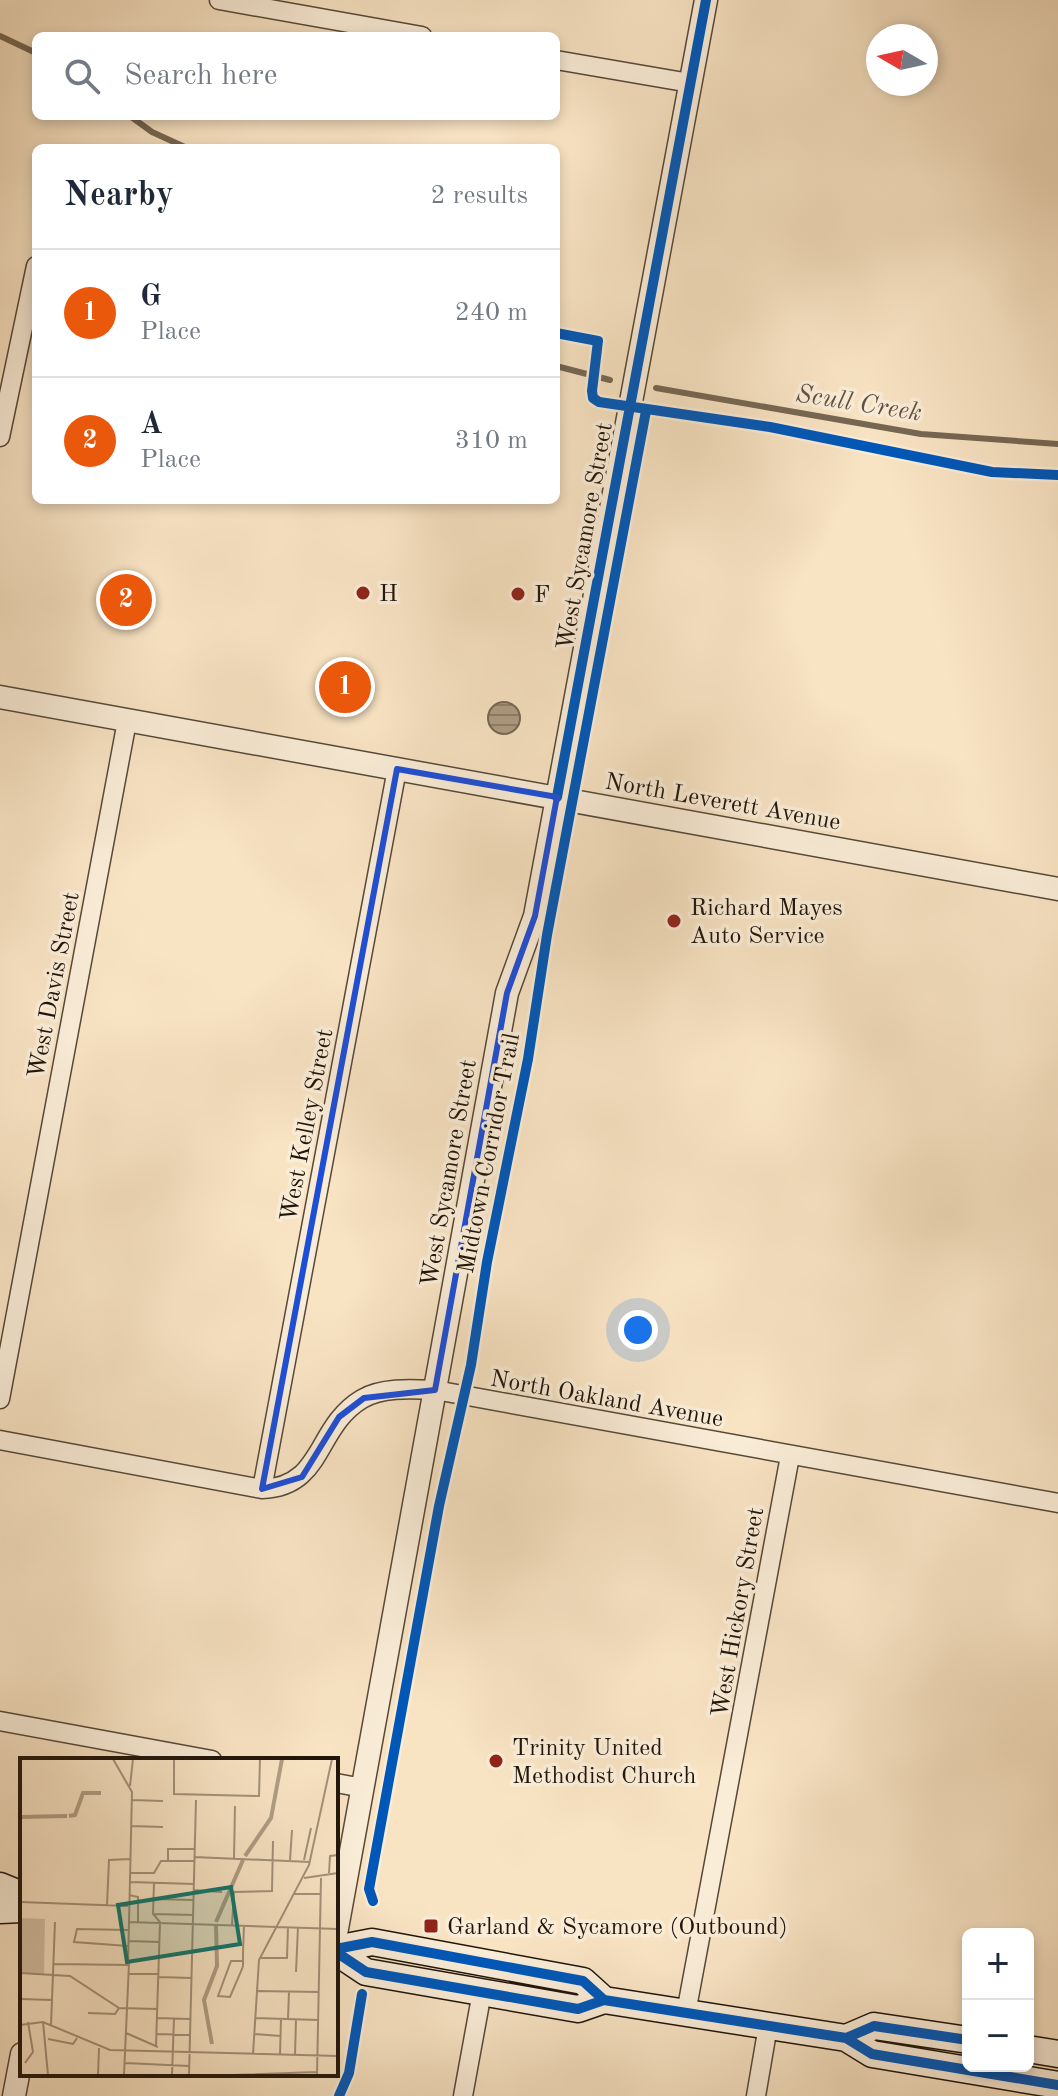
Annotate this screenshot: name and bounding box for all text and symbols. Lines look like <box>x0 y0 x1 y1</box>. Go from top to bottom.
north arrow <box>866 24 938 96</box>
search box <box>32 32 560 120</box>
icon: search <box>60 54 104 98</box>
text: Search here <box>124 61 278 91</box>
text: Nearby <box>64 179 174 213</box>
text: 2 results <box>430 183 528 209</box>
text: G <box>140 282 162 312</box>
text: 1 <box>82 300 98 326</box>
text: 240 m <box>455 300 528 326</box>
text: Place <box>140 319 201 345</box>
water label: Scull Creek <box>794 381 923 427</box>
text: A <box>140 410 163 440</box>
street label: West Sycamore Street <box>554 421 618 652</box>
text: 2 <box>82 428 98 454</box>
text: 310 m <box>455 428 528 454</box>
text: Place <box>140 447 201 473</box>
pin: 2 <box>100 570 152 630</box>
place label: H <box>379 583 398 607</box>
marker: H <box>354 584 372 602</box>
place label: F <box>534 584 550 608</box>
marker: F <box>509 585 527 603</box>
pin: 1 <box>319 657 371 717</box>
street label: North Leverett Avenue <box>603 770 842 836</box>
street label: West Davis Street <box>25 890 85 1081</box>
place label: Richard Mayes Auto Service <box>690 897 843 949</box>
marker: Richard Mayes Auto Service <box>665 912 683 930</box>
street label: West Kelley Street <box>277 1027 338 1224</box>
street label: Midtown Corridor Trail <box>455 1031 525 1276</box>
street label: West Sycamore Street <box>418 1058 482 1289</box>
your location <box>618 1310 658 1350</box>
street label: North Oakland Avenue <box>488 1368 725 1432</box>
street label: West Hickory Street <box>709 1505 769 1719</box>
place label: Trinity United Methodist Church <box>512 1737 696 1789</box>
marker: Trinity United Methodist Church <box>487 1752 505 1770</box>
inset map <box>20 1758 338 2076</box>
place label: Garland & Sycamore (Outbound) <box>447 1916 788 1940</box>
marker: Garland & Sycamore (Outbound) <box>422 1917 440 1935</box>
map controls <box>962 1928 1034 2072</box>
button: + <box>962 1928 1034 2000</box>
button: − <box>962 2000 1034 2072</box>

